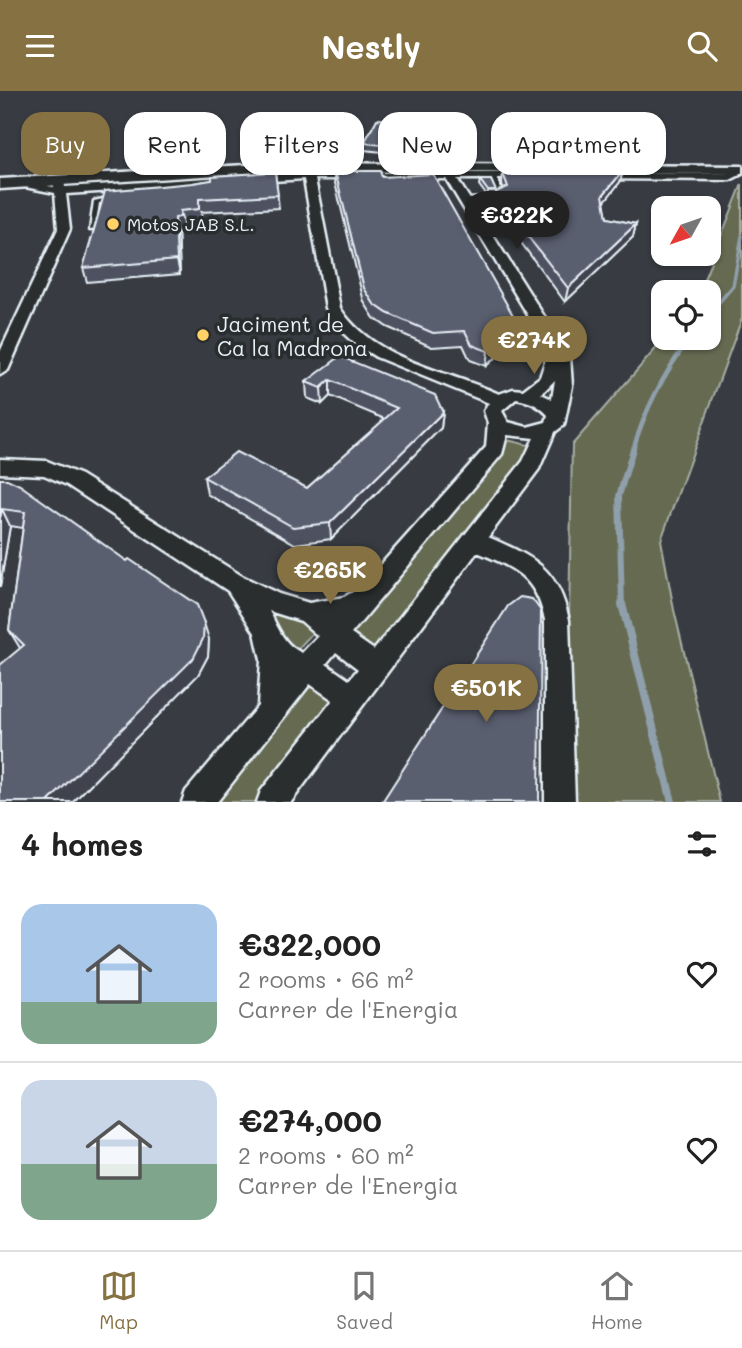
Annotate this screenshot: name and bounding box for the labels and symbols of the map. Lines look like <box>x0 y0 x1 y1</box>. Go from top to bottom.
pin: €322K <box>468 191 566 251</box>
north arrow <box>651 196 721 266</box>
place label: Motos JAB S.L. <box>127 212 255 236</box>
marker: Motos JAB S.L. <box>105 216 121 232</box>
place label: Jaciment de Ca la Madrona <box>217 310 368 361</box>
pin: €274K <box>485 317 583 376</box>
marker: Jaciment de Ca la Madrona <box>195 327 211 343</box>
pin: €265K <box>281 547 379 606</box>
pin: €501K <box>437 665 535 724</box>

